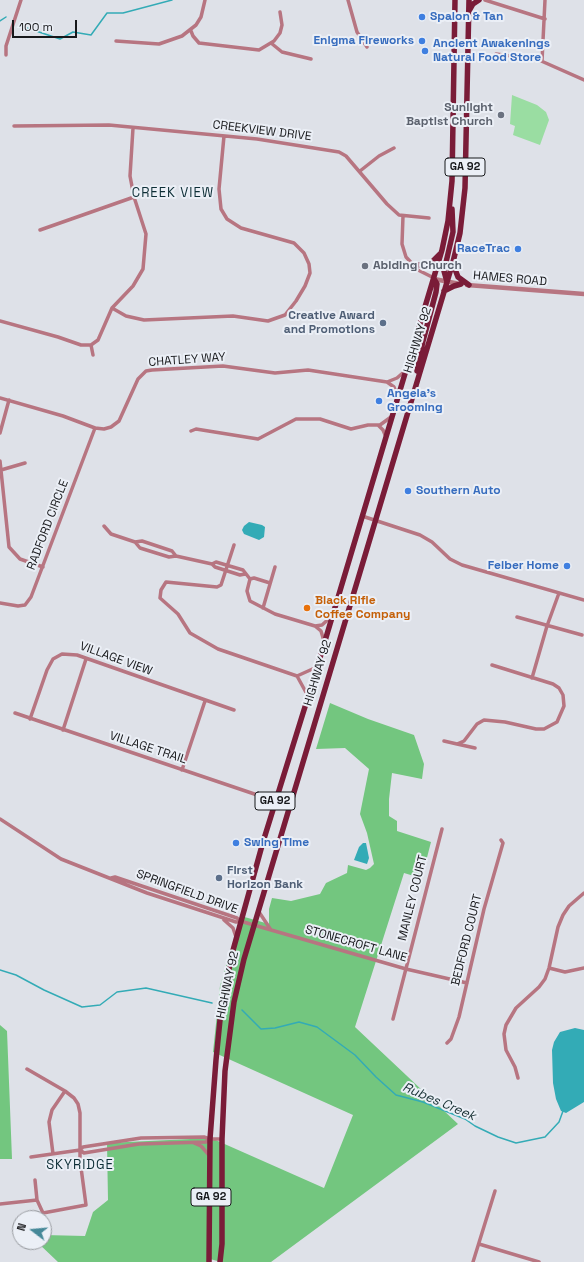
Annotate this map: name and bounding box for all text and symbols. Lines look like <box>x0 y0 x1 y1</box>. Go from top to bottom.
place label: Spalon & Tan <box>430 10 503 24</box>
scale bar <box>14 12 79 38</box>
marker: Spalon & Tan <box>417 12 427 22</box>
text: 100 m <box>19 19 53 35</box>
place label: Enigma Fireworks <box>313 34 414 48</box>
marker: Enigma Fireworks <box>417 36 427 46</box>
place label: Ancient Awakenings Natural Food Store <box>433 37 550 65</box>
marker: Ancient Awakenings Natural Food Store <box>420 46 430 56</box>
place label: Sunlight Baptist Church <box>406 101 493 129</box>
marker: Sunlight Baptist Church <box>496 110 506 120</box>
street label: CREEKVIEW DRIVE <box>212 118 312 144</box>
road number: GA 92 <box>445 158 485 176</box>
district label: CREEK VIEW <box>132 185 214 201</box>
place label: RaceTrac <box>457 242 510 256</box>
marker: RaceTrac <box>513 244 523 254</box>
place label: Abiding Church <box>373 259 462 273</box>
marker: Abiding Church <box>360 261 370 271</box>
street label: HAMES ROAD <box>473 269 547 289</box>
street label: HIGHWAY 92 <box>401 305 435 375</box>
place label: Creative Award and Promotions <box>284 309 375 337</box>
marker: Creative Award and Promotions <box>378 318 388 328</box>
street label: CHATLEY WAY <box>148 350 226 370</box>
place label: Angela's Grooming <box>387 387 443 415</box>
marker: Angela's Grooming <box>374 396 384 406</box>
street label: RADFORD CIRCLE <box>24 478 72 572</box>
place label: Southern Auto <box>416 484 501 498</box>
marker: Southern Auto <box>403 486 413 496</box>
place label: Felber Home <box>488 559 559 573</box>
marker: Felber Home <box>562 561 572 571</box>
place label: Black Rifle Coffee Company <box>315 594 410 622</box>
marker: Black Rifle Coffee Company <box>302 603 312 613</box>
street label: HIGHWAY 92 <box>301 638 335 708</box>
street label: VILLAGE VIEW <box>78 639 154 679</box>
street label: VILLAGE TRAIL <box>108 729 188 767</box>
road number: GA 92 <box>255 792 295 810</box>
place label: Swing Time <box>244 836 309 850</box>
marker: Swing Time <box>231 838 241 848</box>
street label: MANLEY COURT <box>395 854 431 942</box>
place label: First Horizon Bank <box>227 864 303 892</box>
street label: SPRINGFIELD DRIVE <box>134 867 240 917</box>
marker: First Horizon Bank <box>214 873 224 883</box>
street label: BEDFORD COURT <box>449 893 485 987</box>
street label: STONECROFT LANE <box>303 923 409 965</box>
street label: HIGHWAY 92 <box>214 950 242 1020</box>
water label: Rubes Creek <box>400 1080 478 1124</box>
district label: SKYRIDGE <box>46 1157 114 1173</box>
road number: GA 92 <box>191 1188 231 1206</box>
north arrow <box>12 1210 52 1250</box>
text: N <box>14 1221 29 1232</box>

